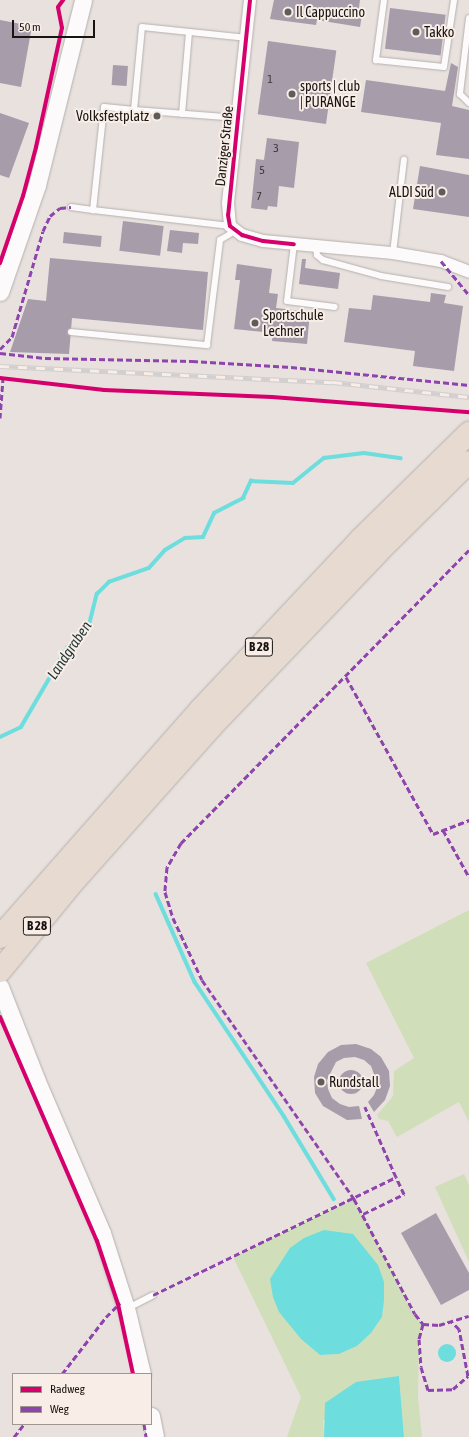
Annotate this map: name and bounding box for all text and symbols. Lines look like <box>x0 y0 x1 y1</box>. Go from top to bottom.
place label: Il Cappuccino <box>296 4 365 20</box>
marker: Il Cappuccino <box>283 7 293 17</box>
scale bar <box>14 12 97 38</box>
text: 50 m <box>19 20 41 34</box>
place label: Takko <box>424 24 454 40</box>
marker: Takko <box>411 27 421 37</box>
house number: 1 <box>267 73 273 87</box>
place label: sports | club | PURANGE <box>300 78 360 110</box>
marker: sports | club | PURANGE <box>287 89 297 99</box>
street label: Danziger Straße <box>211 105 237 187</box>
place label: Volksfestplatz <box>76 108 149 124</box>
marker: Volksfestplatz <box>152 111 162 121</box>
house number: 3 <box>273 142 279 156</box>
house number: 5 <box>259 164 265 178</box>
place label: ALDI Süd <box>389 184 434 200</box>
marker: ALDI Süd <box>437 187 447 197</box>
house number: 7 <box>256 190 262 204</box>
place label: Sportschule Lechner <box>263 307 324 340</box>
marker: Sportschule Lechner <box>250 318 260 328</box>
water label: Landgraben <box>43 617 95 683</box>
road number: B 28 <box>244 636 274 658</box>
road number: B 28 <box>22 915 52 937</box>
place label: Rundstall <box>329 1074 379 1090</box>
marker: Rundstall <box>316 1077 326 1087</box>
legend <box>12 1373 152 1425</box>
text: Radweg <box>50 1382 85 1396</box>
text: Weg <box>50 1402 69 1416</box>

